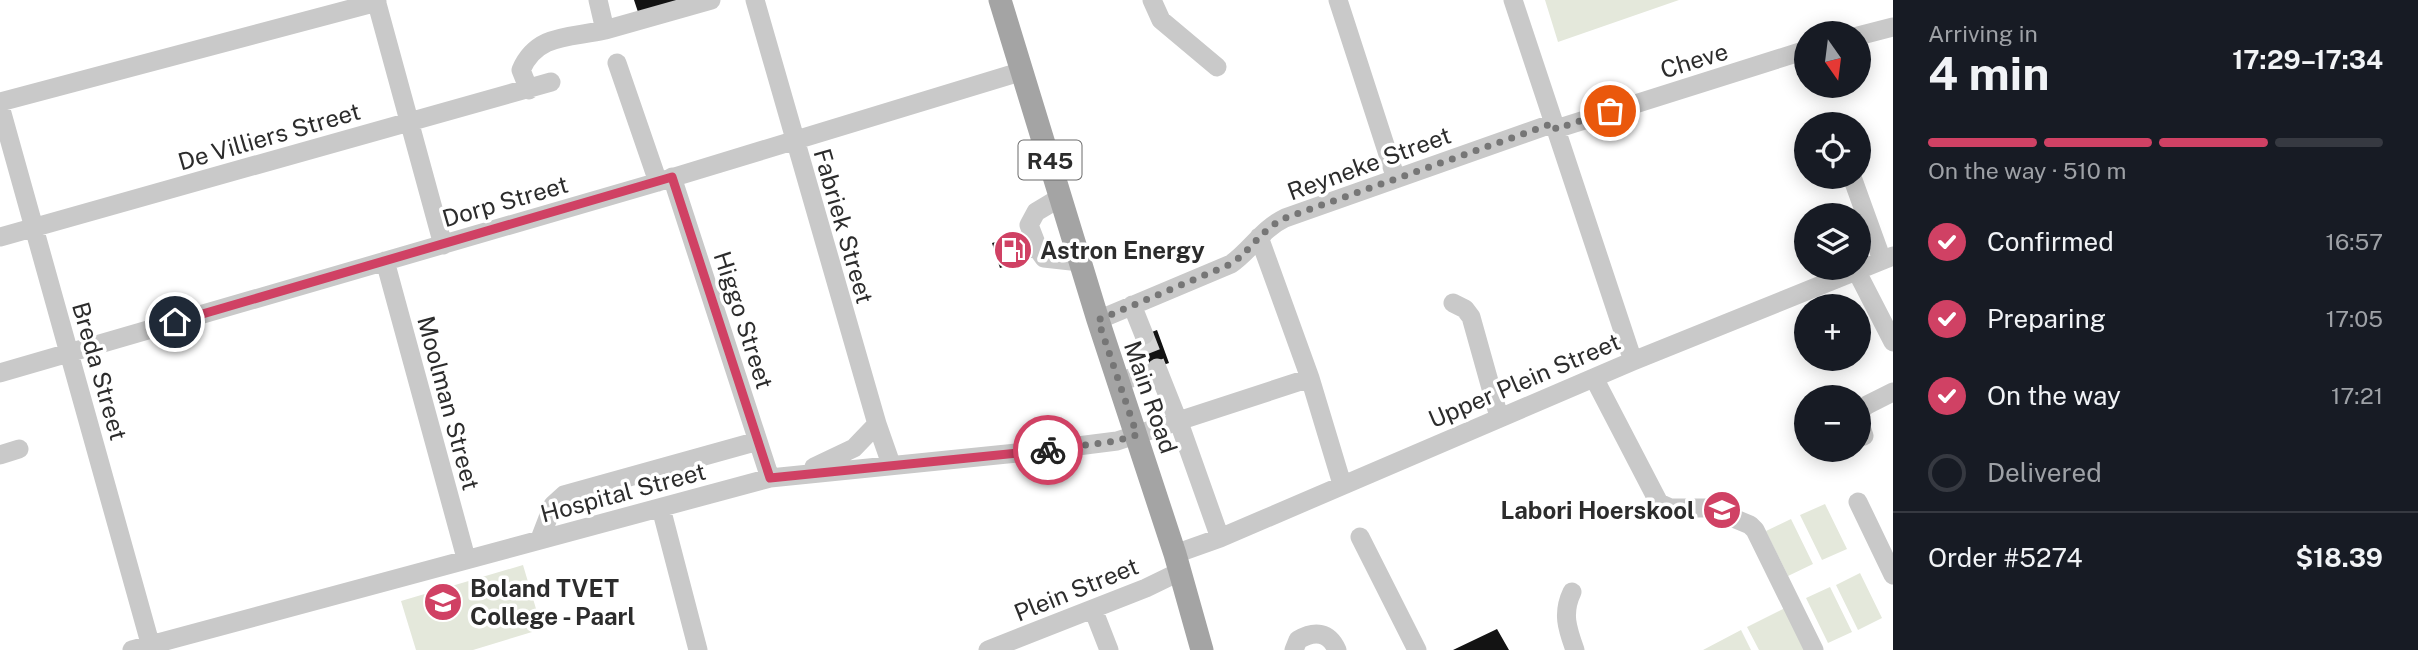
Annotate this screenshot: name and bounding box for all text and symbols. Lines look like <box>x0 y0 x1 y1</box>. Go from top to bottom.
text: Arriving in <box>1928 20 2038 47</box>
north arrow <box>1794 21 1871 98</box>
map controls <box>1794 21 1871 462</box>
street label: Cheve <box>1657 36 1731 84</box>
text: 17:29–17:34 <box>2232 44 2383 75</box>
text: 4 min <box>1928 46 2049 100</box>
pin <box>1580 81 1640 141</box>
icon: bag <box>1591 92 1629 130</box>
street label: De Villiers Street <box>175 97 363 175</box>
button: locate <box>1794 112 1871 189</box>
street label: Reyneke Street <box>1283 120 1455 206</box>
road number: R45 <box>1018 140 1082 180</box>
street label: Fabriek Street <box>808 145 880 307</box>
text: On the way · 510 m <box>1928 157 2126 184</box>
street label: Dorp Street <box>439 170 571 232</box>
button: layers <box>1794 203 1871 280</box>
icon: check <box>1928 223 1966 261</box>
text: Confirmed <box>1987 226 2114 257</box>
text: 16:57 <box>2326 228 2383 255</box>
fuel station icon: Astron Energy <box>992 229 1034 271</box>
place label: Astron Energy <box>1040 236 1205 264</box>
street label: Higgo Street <box>709 248 779 392</box>
pin <box>145 292 205 352</box>
button: + <box>1794 294 1871 371</box>
street label: Breda Street <box>67 299 133 443</box>
icon: check <box>1928 300 1966 338</box>
icon: home <box>156 303 194 341</box>
text: Preparing <box>1987 303 2106 334</box>
text: 17:05 <box>2326 305 2383 332</box>
street label: Moolman Street <box>412 313 486 493</box>
street label: Upper Plein Street <box>1424 327 1624 433</box>
street label: Main Road <box>1119 337 1183 457</box>
icon: check <box>1928 377 1966 415</box>
text: On the way <box>1987 380 2121 411</box>
text: 17:21 <box>2331 382 2383 409</box>
button: − <box>1794 385 1871 462</box>
courier <box>1013 415 1083 485</box>
icon: bike <box>1029 431 1067 469</box>
street label: Hospital Street <box>537 456 709 528</box>
text: Delivered <box>1987 457 2102 488</box>
school or university icon: Labori Hoerskool <box>1701 489 1743 531</box>
place label: Labori Hoerskool <box>1501 496 1695 524</box>
text: Order #5274 <box>1928 542 2083 573</box>
text: $18.39 <box>2295 542 2383 573</box>
street label: Plein Street <box>1010 551 1142 627</box>
place label: Boland TVET College - Paarl <box>470 574 635 630</box>
school or university icon: Boland TVET College - Paarl <box>422 581 464 623</box>

